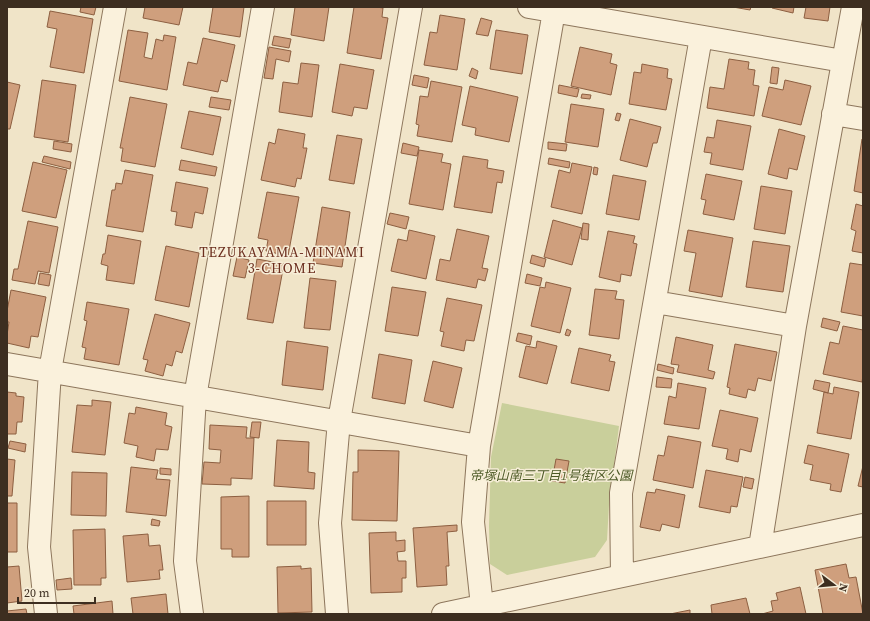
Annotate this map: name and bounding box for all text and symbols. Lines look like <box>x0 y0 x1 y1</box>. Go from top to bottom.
district label: TEZUKAYAMA-MINAMI 3-CHOME <box>199 242 365 278</box>
park label: 帝塚山南三丁目1号街区公園 <box>470 467 634 484</box>
north arrow <box>814 565 854 605</box>
scale bar <box>18 579 95 605</box>
text: N <box>835 582 851 594</box>
text: 20 m <box>24 585 50 601</box>

